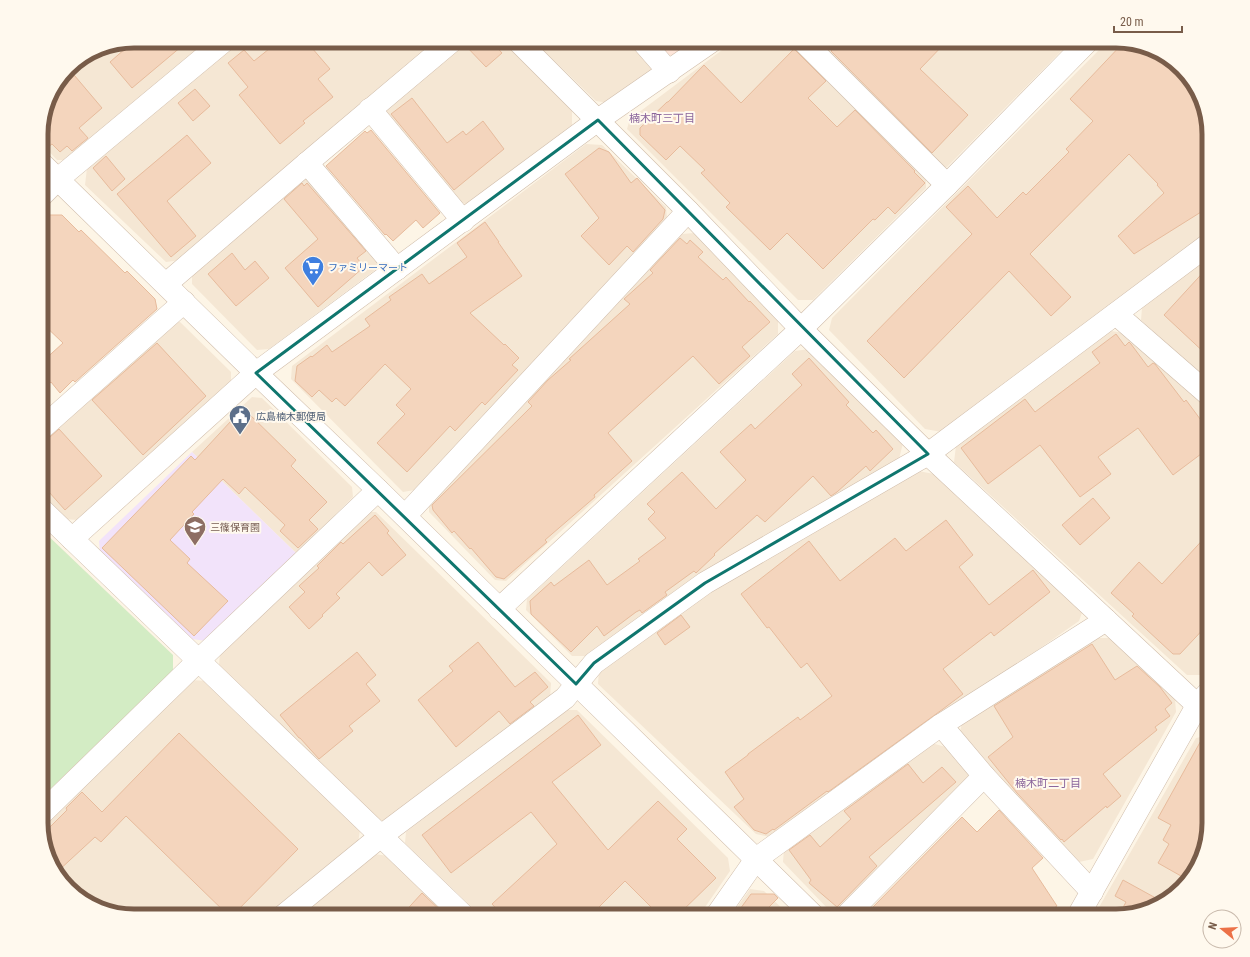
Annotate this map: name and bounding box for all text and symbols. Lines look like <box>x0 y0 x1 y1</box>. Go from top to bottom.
scale bar <box>1114 8 1182 34</box>
text: 20 m <box>1120 15 1144 29</box>
district label: 楠木町三丁目 <box>629 112 695 125</box>
supermarket icon: ファミリーマート <box>300 254 326 287</box>
place label: ファミリーマート <box>328 262 408 273</box>
public building icon: 広島楠木郵便局 <box>227 403 253 436</box>
place label: 広島楠木郵便局 <box>256 411 326 422</box>
school or university icon: 三篠保育園 <box>182 514 208 547</box>
place label: 三篠保育園 <box>210 522 260 533</box>
district label: 楠木町二丁目 <box>1015 777 1081 790</box>
north arrow <box>1202 909 1242 949</box>
text: N <box>1206 921 1220 931</box>

